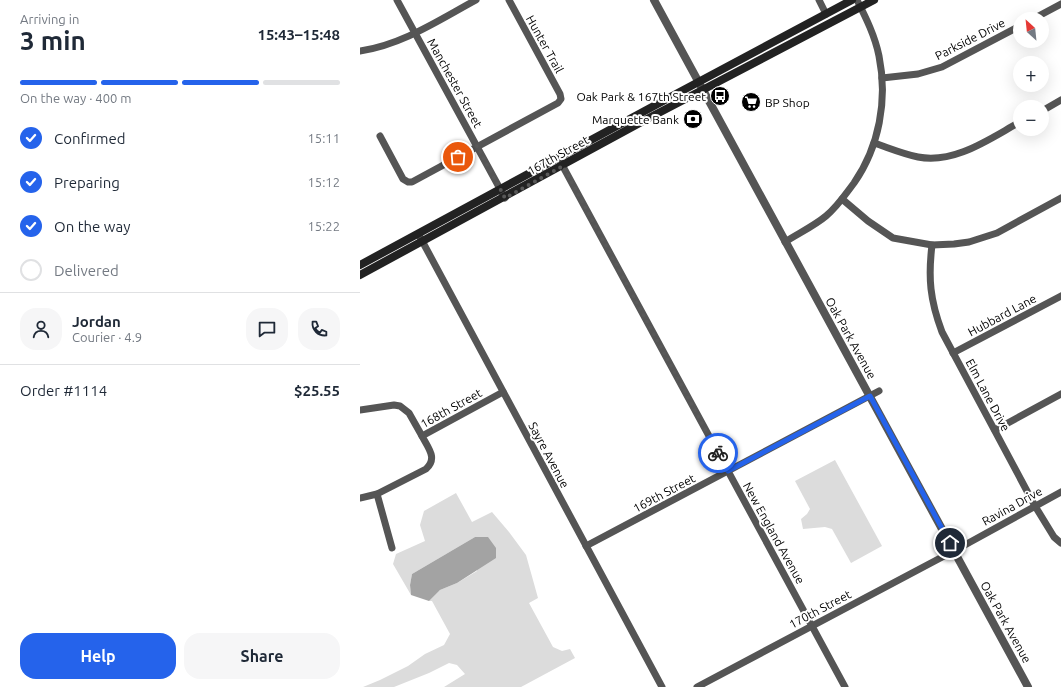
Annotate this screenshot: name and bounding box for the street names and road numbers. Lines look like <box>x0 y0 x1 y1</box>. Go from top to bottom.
street label: Hunter Trail <box>524 13 566 75</box>
street label: Parkside Drive <box>933 16 1007 62</box>
street label: Manchester Street <box>425 36 485 130</box>
street label: 167th Street <box>525 133 591 177</box>
street label: Hubbard Lane <box>966 292 1038 338</box>
street label: Oak Park Avenue <box>823 295 879 381</box>
street label: Elm Lane Drive <box>964 357 1012 433</box>
street label: 168th Street <box>418 386 484 430</box>
street label: Sayre Avenue <box>526 420 572 490</box>
street label: 169th Street <box>631 471 697 515</box>
street label: New England Avenue <box>741 480 807 586</box>
street label: Ravina Drive <box>980 484 1044 528</box>
street label: Oak Park Avenue <box>978 579 1034 665</box>
street label: 170th Street <box>787 587 853 631</box>

